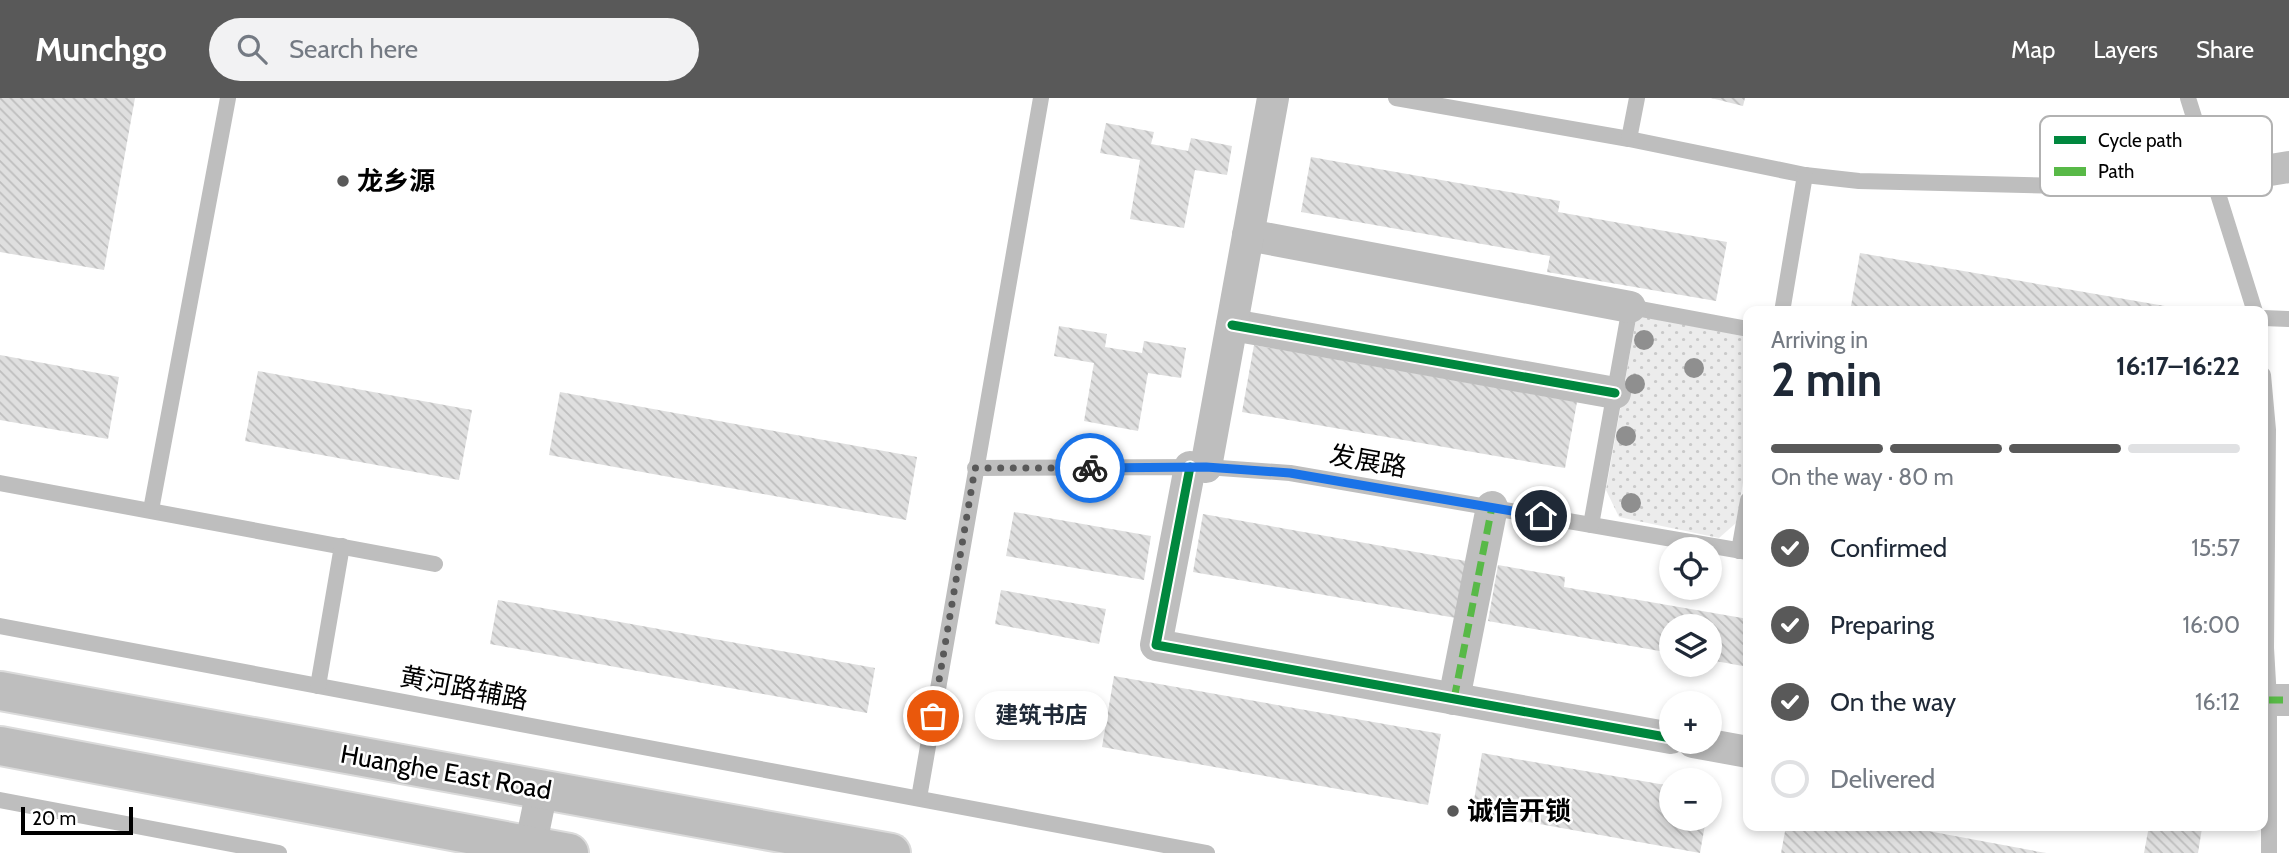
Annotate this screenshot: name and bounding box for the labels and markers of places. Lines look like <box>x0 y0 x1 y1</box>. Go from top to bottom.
place label: 龙乡源 <box>357 165 435 197</box>
marker: 龙乡源 <box>335 173 351 189</box>
pin <box>1511 486 1571 546</box>
pin <box>903 686 963 746</box>
callout: 建筑书店 <box>975 692 1108 740</box>
place label: 诚信开锁 <box>1467 795 1571 827</box>
marker: 诚信开锁 <box>1445 803 1461 819</box>

